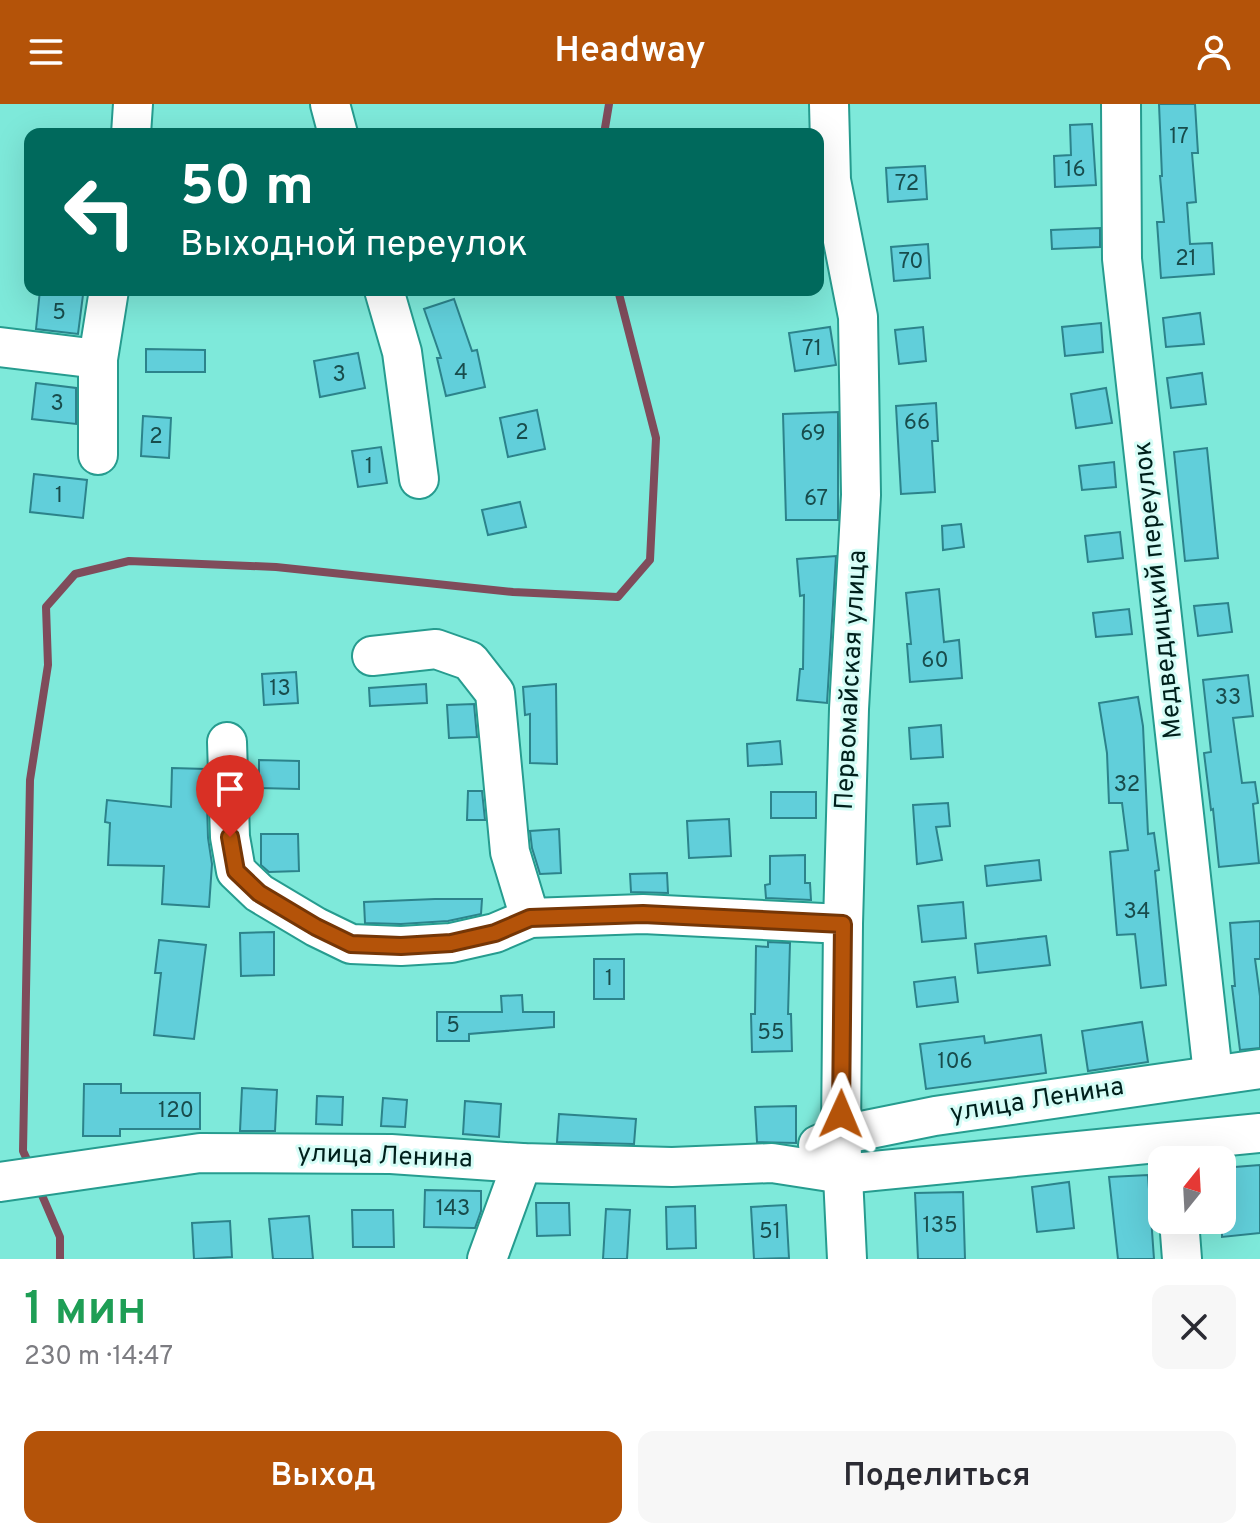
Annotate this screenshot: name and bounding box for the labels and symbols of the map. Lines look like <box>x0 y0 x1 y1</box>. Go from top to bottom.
house number: 17 <box>1169 124 1189 151</box>
house number: 16 <box>1064 157 1086 184</box>
house number: 72 <box>895 171 919 198</box>
house number: 21 <box>1175 246 1197 273</box>
house number: 70 <box>899 249 923 276</box>
house number: 5 <box>52 300 66 327</box>
house number: 71 <box>802 336 822 363</box>
house number: 4 <box>454 360 468 387</box>
house number: 3 <box>332 362 346 389</box>
house number: 3 <box>50 391 64 418</box>
house number: 66 <box>904 410 930 437</box>
house number: 2 <box>515 420 529 447</box>
house number: 69 <box>800 421 826 448</box>
house number: 2 <box>149 424 163 451</box>
street label: Медведицкий переулок <box>1127 440 1191 740</box>
house number: 1 <box>365 454 373 481</box>
house number: 1 <box>55 483 63 510</box>
house number: 67 <box>804 486 828 513</box>
street label: Первомайская улица <box>829 549 875 811</box>
house number: 60 <box>921 648 949 675</box>
house number: 13 <box>269 676 291 703</box>
house number: 33 <box>1215 685 1241 712</box>
pin <box>196 755 264 837</box>
house number: 32 <box>1114 772 1140 799</box>
house number: 34 <box>1124 899 1150 926</box>
house number: 1 <box>605 966 613 993</box>
house number: 5 <box>446 1013 460 1040</box>
house number: 55 <box>757 1020 785 1047</box>
house number: 106 <box>937 1049 973 1076</box>
street label: улица Ленина <box>948 1071 1126 1131</box>
position arrow <box>799 1072 883 1156</box>
house number: 120 <box>158 1098 194 1125</box>
street label: улица Ленина <box>297 1137 473 1177</box>
north arrow <box>1148 1146 1236 1234</box>
house number: 143 <box>436 1196 470 1223</box>
house number: 135 <box>922 1213 958 1240</box>
house number: 51 <box>759 1219 781 1246</box>

